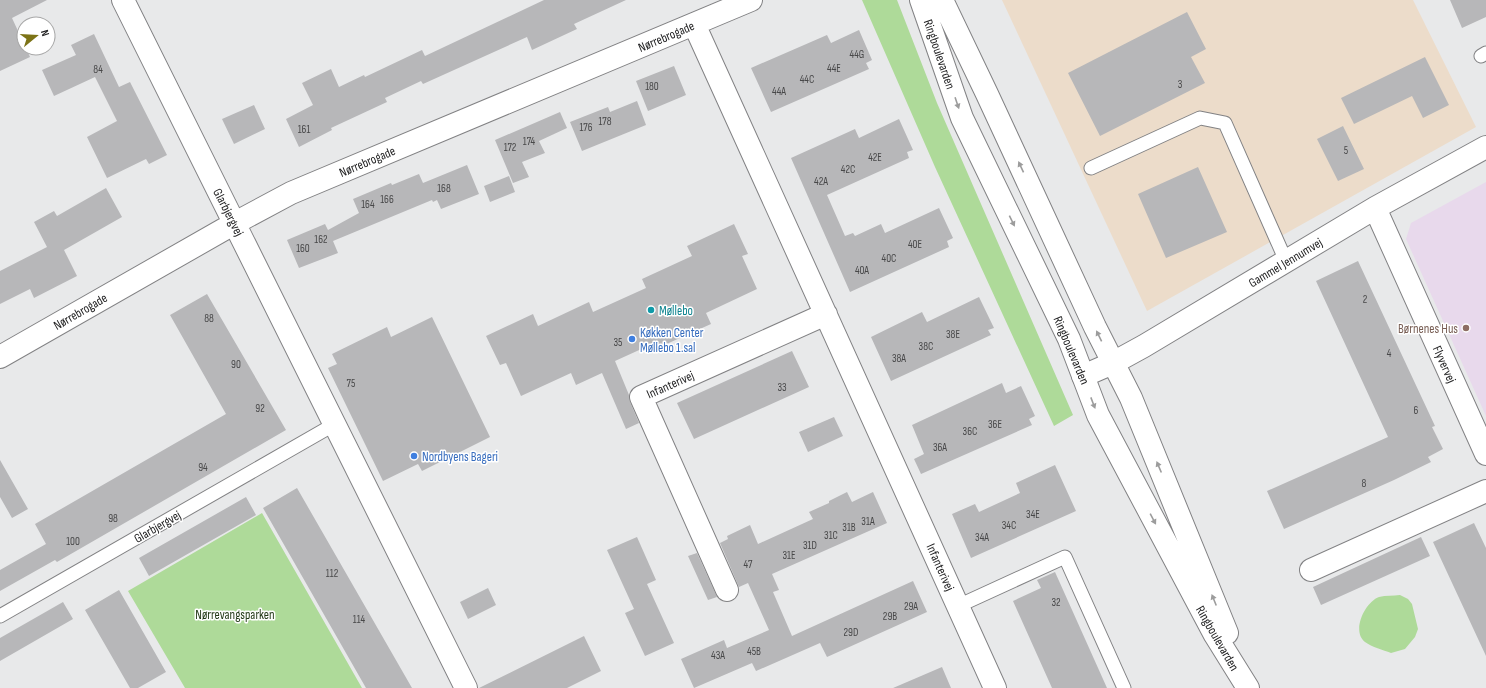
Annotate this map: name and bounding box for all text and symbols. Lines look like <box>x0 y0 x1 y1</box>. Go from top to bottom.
north arrow <box>16 16 56 56</box>
street label: Ringboulevarden <box>920 17 958 91</box>
street label: Nørrebrogade <box>636 18 697 56</box>
text: N <box>38 28 52 38</box>
house number: 44G <box>850 48 864 61</box>
house number: 44E <box>827 62 841 75</box>
house number: 84 <box>93 63 103 76</box>
house number: 44C <box>800 73 814 86</box>
house number: 3 <box>1178 78 1183 91</box>
house number: 180 <box>645 80 659 93</box>
house number: 44A <box>772 85 786 98</box>
one-way arrow <box>954 97 960 109</box>
house number: 178 <box>598 115 612 128</box>
house number: 176 <box>579 121 593 134</box>
house number: 161 <box>298 123 310 136</box>
house number: 174 <box>523 135 536 148</box>
house number: 172 <box>504 141 517 154</box>
street label: Nørrebrogade <box>337 143 398 181</box>
house number: 5 <box>1344 144 1348 157</box>
house number: 42E <box>868 151 882 164</box>
one-way arrow <box>1018 161 1024 173</box>
house number: 42C <box>841 163 855 176</box>
house number: 42A <box>814 175 828 188</box>
house number: 168 <box>437 182 451 195</box>
street label: Glarbjergvej <box>209 186 247 239</box>
house number: 166 <box>380 193 394 206</box>
house number: 164 <box>361 198 375 211</box>
one-way arrow <box>1009 215 1015 226</box>
house number: 162 <box>314 233 328 246</box>
street label: Gammel Jennumvej <box>1246 235 1325 291</box>
house number: 40E <box>908 238 922 251</box>
house number: 160 <box>296 242 310 255</box>
house number: 40C <box>882 252 896 265</box>
house number: 40A <box>855 264 869 277</box>
street label: Nørrebrogade <box>51 290 110 334</box>
house number: 2 <box>1363 293 1368 306</box>
place label: Møllebo <box>659 303 693 319</box>
marker: Møllebo <box>646 305 656 315</box>
house number: 88 <box>204 312 214 325</box>
street label: Ringboulevarden <box>1050 314 1093 387</box>
place label: Børnenes Hus <box>1398 321 1458 337</box>
marker: Børnenes Hus <box>1461 323 1471 333</box>
place label: Køkken Center Møllebo 1.sal <box>640 325 704 356</box>
house number: 38E <box>946 328 960 341</box>
one-way arrow <box>1096 330 1102 341</box>
marker: Køkken Center Møllebo 1.sal <box>627 334 637 344</box>
house number: 35 <box>613 336 623 349</box>
house number: 38C <box>919 340 933 353</box>
street label: Flyvervej <box>1429 343 1459 385</box>
house number: 4 <box>1387 347 1392 360</box>
house number: 38A <box>892 352 906 365</box>
house number: 90 <box>231 358 241 371</box>
street label: Infanterivej <box>644 367 697 402</box>
house number: 75 <box>347 377 355 390</box>
house number: 33 <box>777 381 787 394</box>
one-way arrow <box>1091 398 1097 410</box>
house number: 92 <box>255 402 265 415</box>
house number: 6 <box>1414 404 1419 417</box>
house number: 36E <box>988 418 1002 431</box>
house number: 36C <box>963 425 977 438</box>
house number: 36A <box>933 441 947 454</box>
place label: Nordbyens Bageri <box>422 449 498 465</box>
marker: Nordbyens Bageri <box>409 451 419 461</box>
one-way arrow <box>1156 460 1162 472</box>
house number: 94 <box>198 461 208 474</box>
house number: 8 <box>1362 477 1367 490</box>
street label: Glarbjergvej <box>131 507 184 547</box>
house number: 34E <box>1026 508 1040 521</box>
house number: 98 <box>108 512 118 525</box>
one-way arrow <box>1150 513 1156 524</box>
house number: 31A <box>861 515 875 528</box>
house number: 34C <box>1002 519 1016 532</box>
house number: 31B <box>842 521 856 534</box>
house number: 31C <box>824 529 838 542</box>
house number: 34A <box>975 531 989 544</box>
house number: 100 <box>66 535 80 548</box>
house number: 31D <box>803 539 817 552</box>
street label: Infanterivej <box>923 541 958 594</box>
house number: 31E <box>782 549 796 562</box>
house number: 47 <box>744 558 753 571</box>
house number: 112 <box>326 567 339 580</box>
one-way arrow <box>1211 593 1217 605</box>
house number: 32 <box>1051 596 1061 609</box>
house number: 29A <box>904 600 918 613</box>
street label: Ringboulevarden <box>1192 603 1242 674</box>
park label: Nørrevangsparken <box>195 607 275 623</box>
house number: 29B <box>883 610 897 623</box>
house number: 114 <box>353 613 366 626</box>
house number: 29D <box>844 626 858 639</box>
house number: 45B <box>747 645 761 658</box>
house number: 43A <box>711 649 725 662</box>

